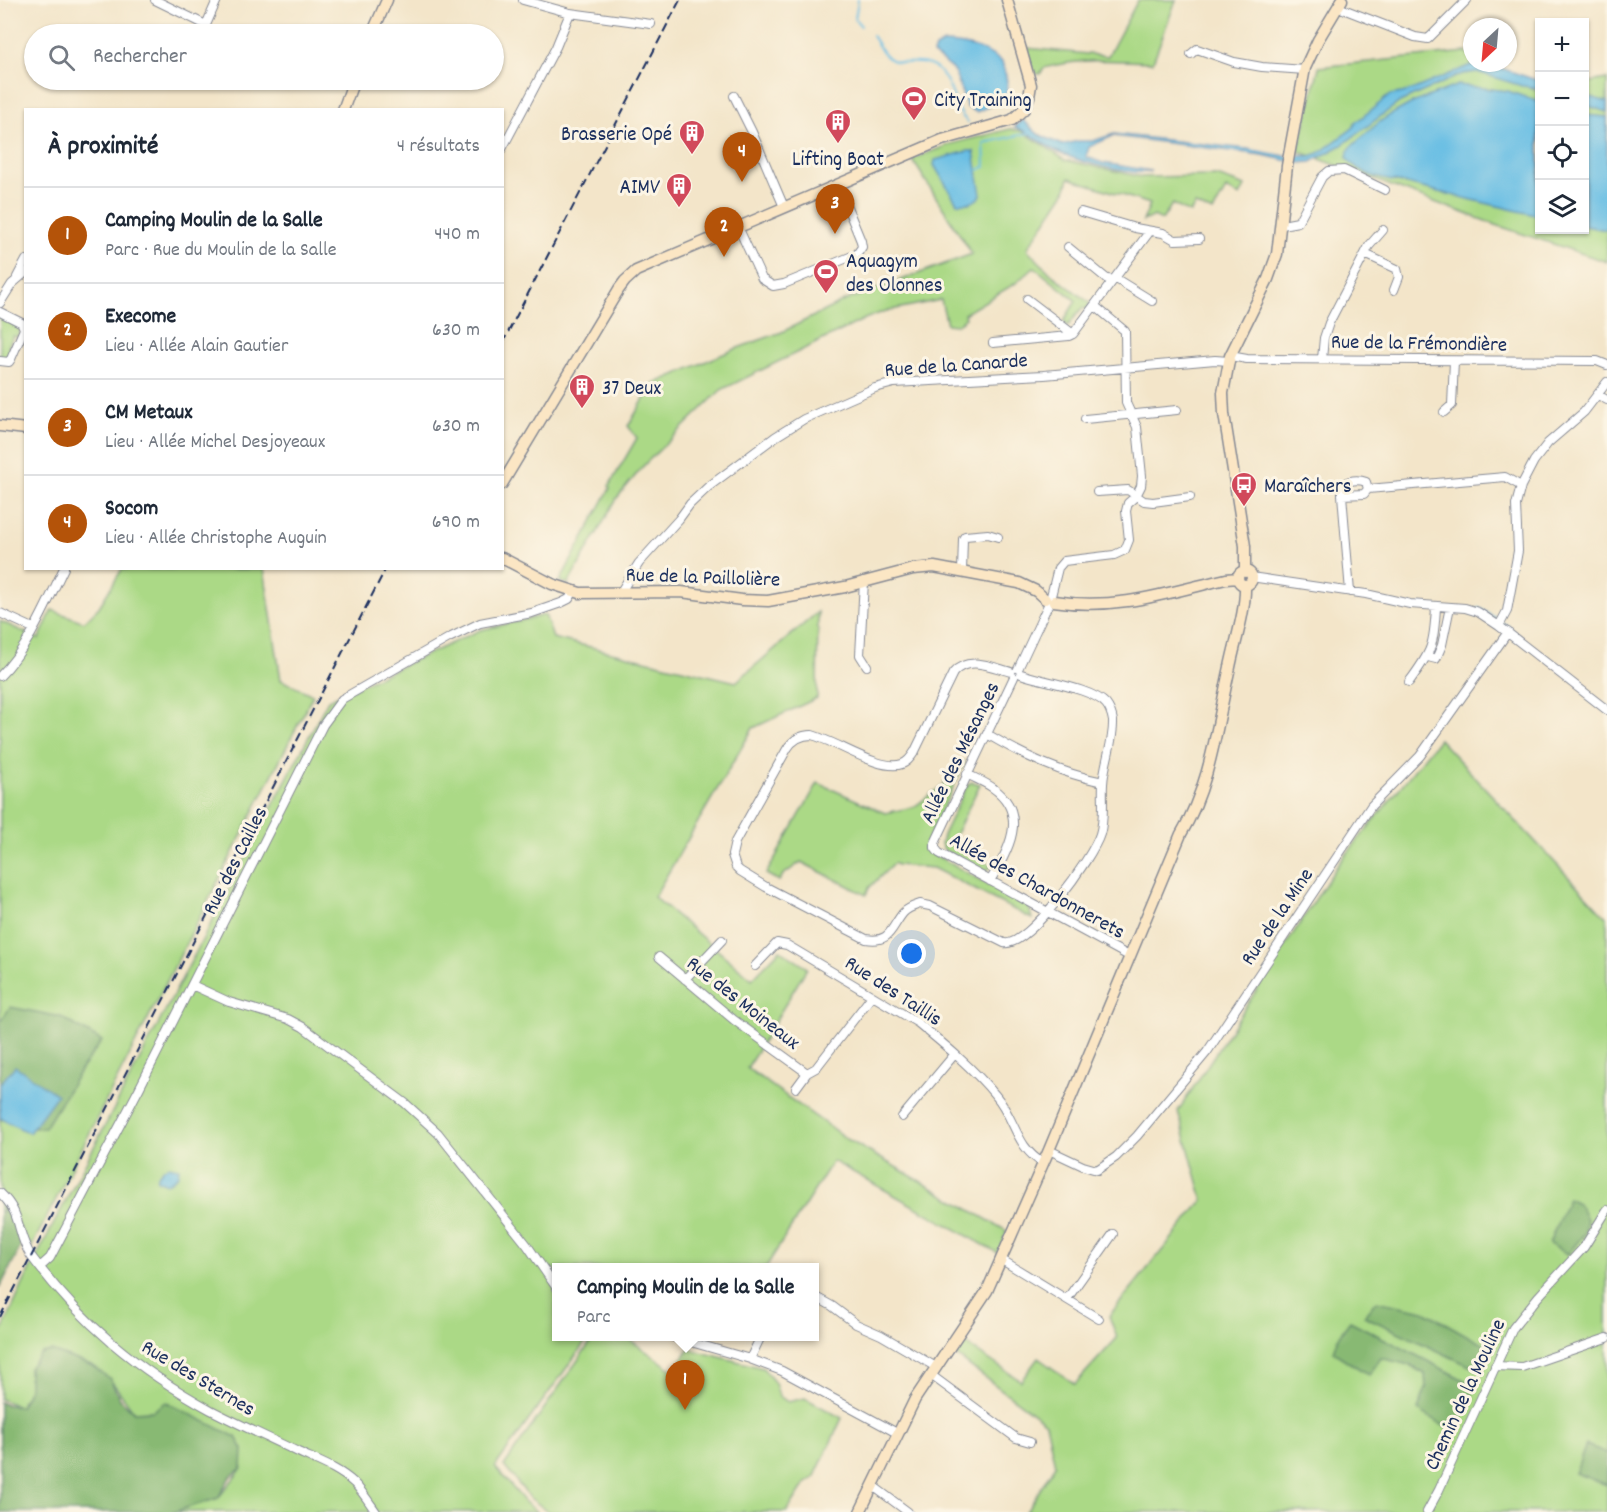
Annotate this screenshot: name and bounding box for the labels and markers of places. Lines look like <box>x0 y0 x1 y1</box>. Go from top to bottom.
sports icon: City Training <box>899 84 929 122</box>
place label: City Training <box>934 87 1032 117</box>
building icon: Lifting Boat <box>823 107 853 145</box>
building icon: Brasserie Opé <box>677 118 707 156</box>
place label: Brasserie Opé <box>561 121 672 151</box>
pin: 4 <box>722 132 762 182</box>
place label: Lifting Boat <box>792 146 884 176</box>
building icon: AIMV <box>664 171 694 209</box>
place label: AIMV <box>620 174 660 204</box>
pin: 3 <box>816 184 854 234</box>
pin: 2 <box>704 208 744 257</box>
place label: Aquagym des Olonnes <box>846 248 943 302</box>
sports icon: Aquagym des Olonnes <box>811 257 841 295</box>
building icon: 37 Deux <box>567 372 597 410</box>
place label: 37 Deux <box>602 375 661 405</box>
bus stop icon: Maraîchers <box>1229 470 1259 508</box>
place label: Maraîchers <box>1264 473 1352 503</box>
pin: 1 <box>666 1360 704 1410</box>

